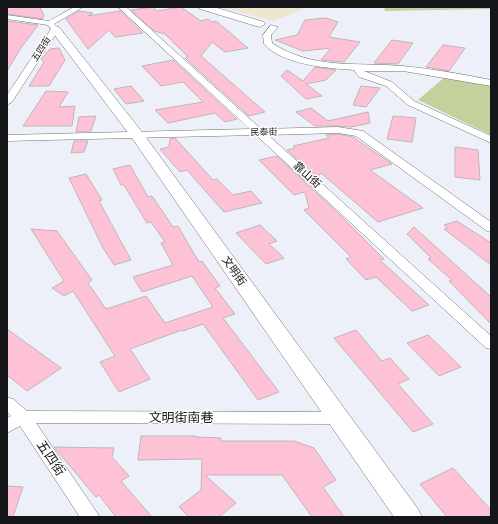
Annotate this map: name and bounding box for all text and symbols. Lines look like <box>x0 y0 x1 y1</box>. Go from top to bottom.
street label: 五四街 <box>29 35 53 63</box>
street label: 民泰街 <box>250 127 278 137</box>
street label: 靠山街 <box>290 159 324 191</box>
street label: 文明街 <box>219 254 249 288</box>
street label: 文明街南巷 <box>148 410 214 425</box>
street label: 五四街 <box>34 438 68 478</box>

